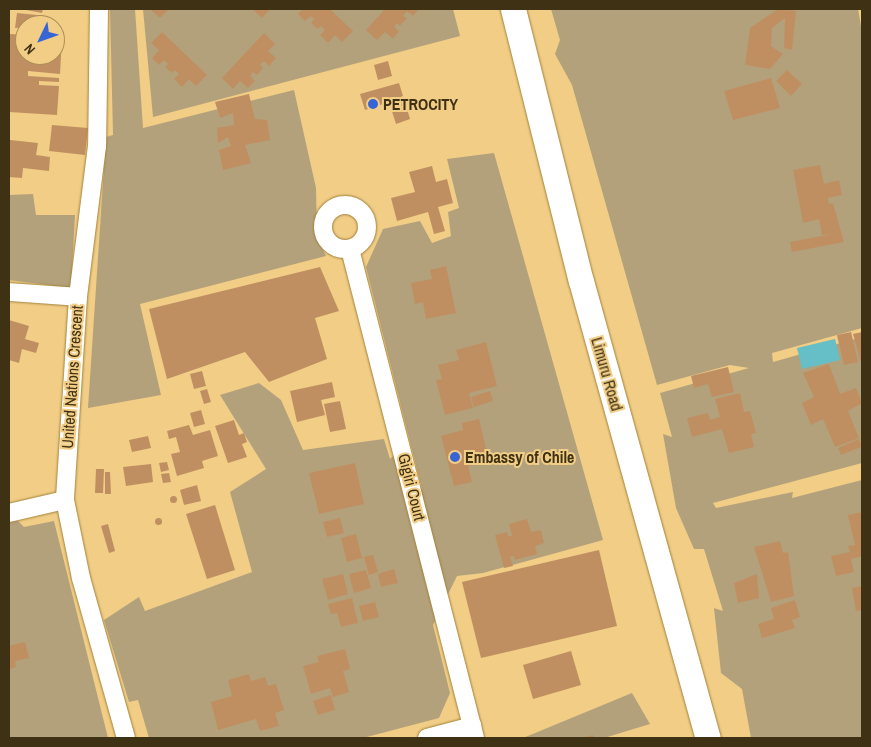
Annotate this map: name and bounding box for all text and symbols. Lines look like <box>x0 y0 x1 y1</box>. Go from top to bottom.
north arrow <box>15 15 65 65</box>
text: N <box>20 40 39 58</box>
place label: PETROCITY <box>383 94 458 114</box>
marker: PETROCITY <box>367 98 379 110</box>
street label: United Nations Crescent <box>57 305 87 449</box>
street label: Limuru Road <box>587 335 627 413</box>
place label: Embassy of Chile <box>465 447 574 467</box>
street label: Gigiri Court <box>394 451 430 523</box>
marker: Embassy of Chile <box>449 451 461 463</box>

